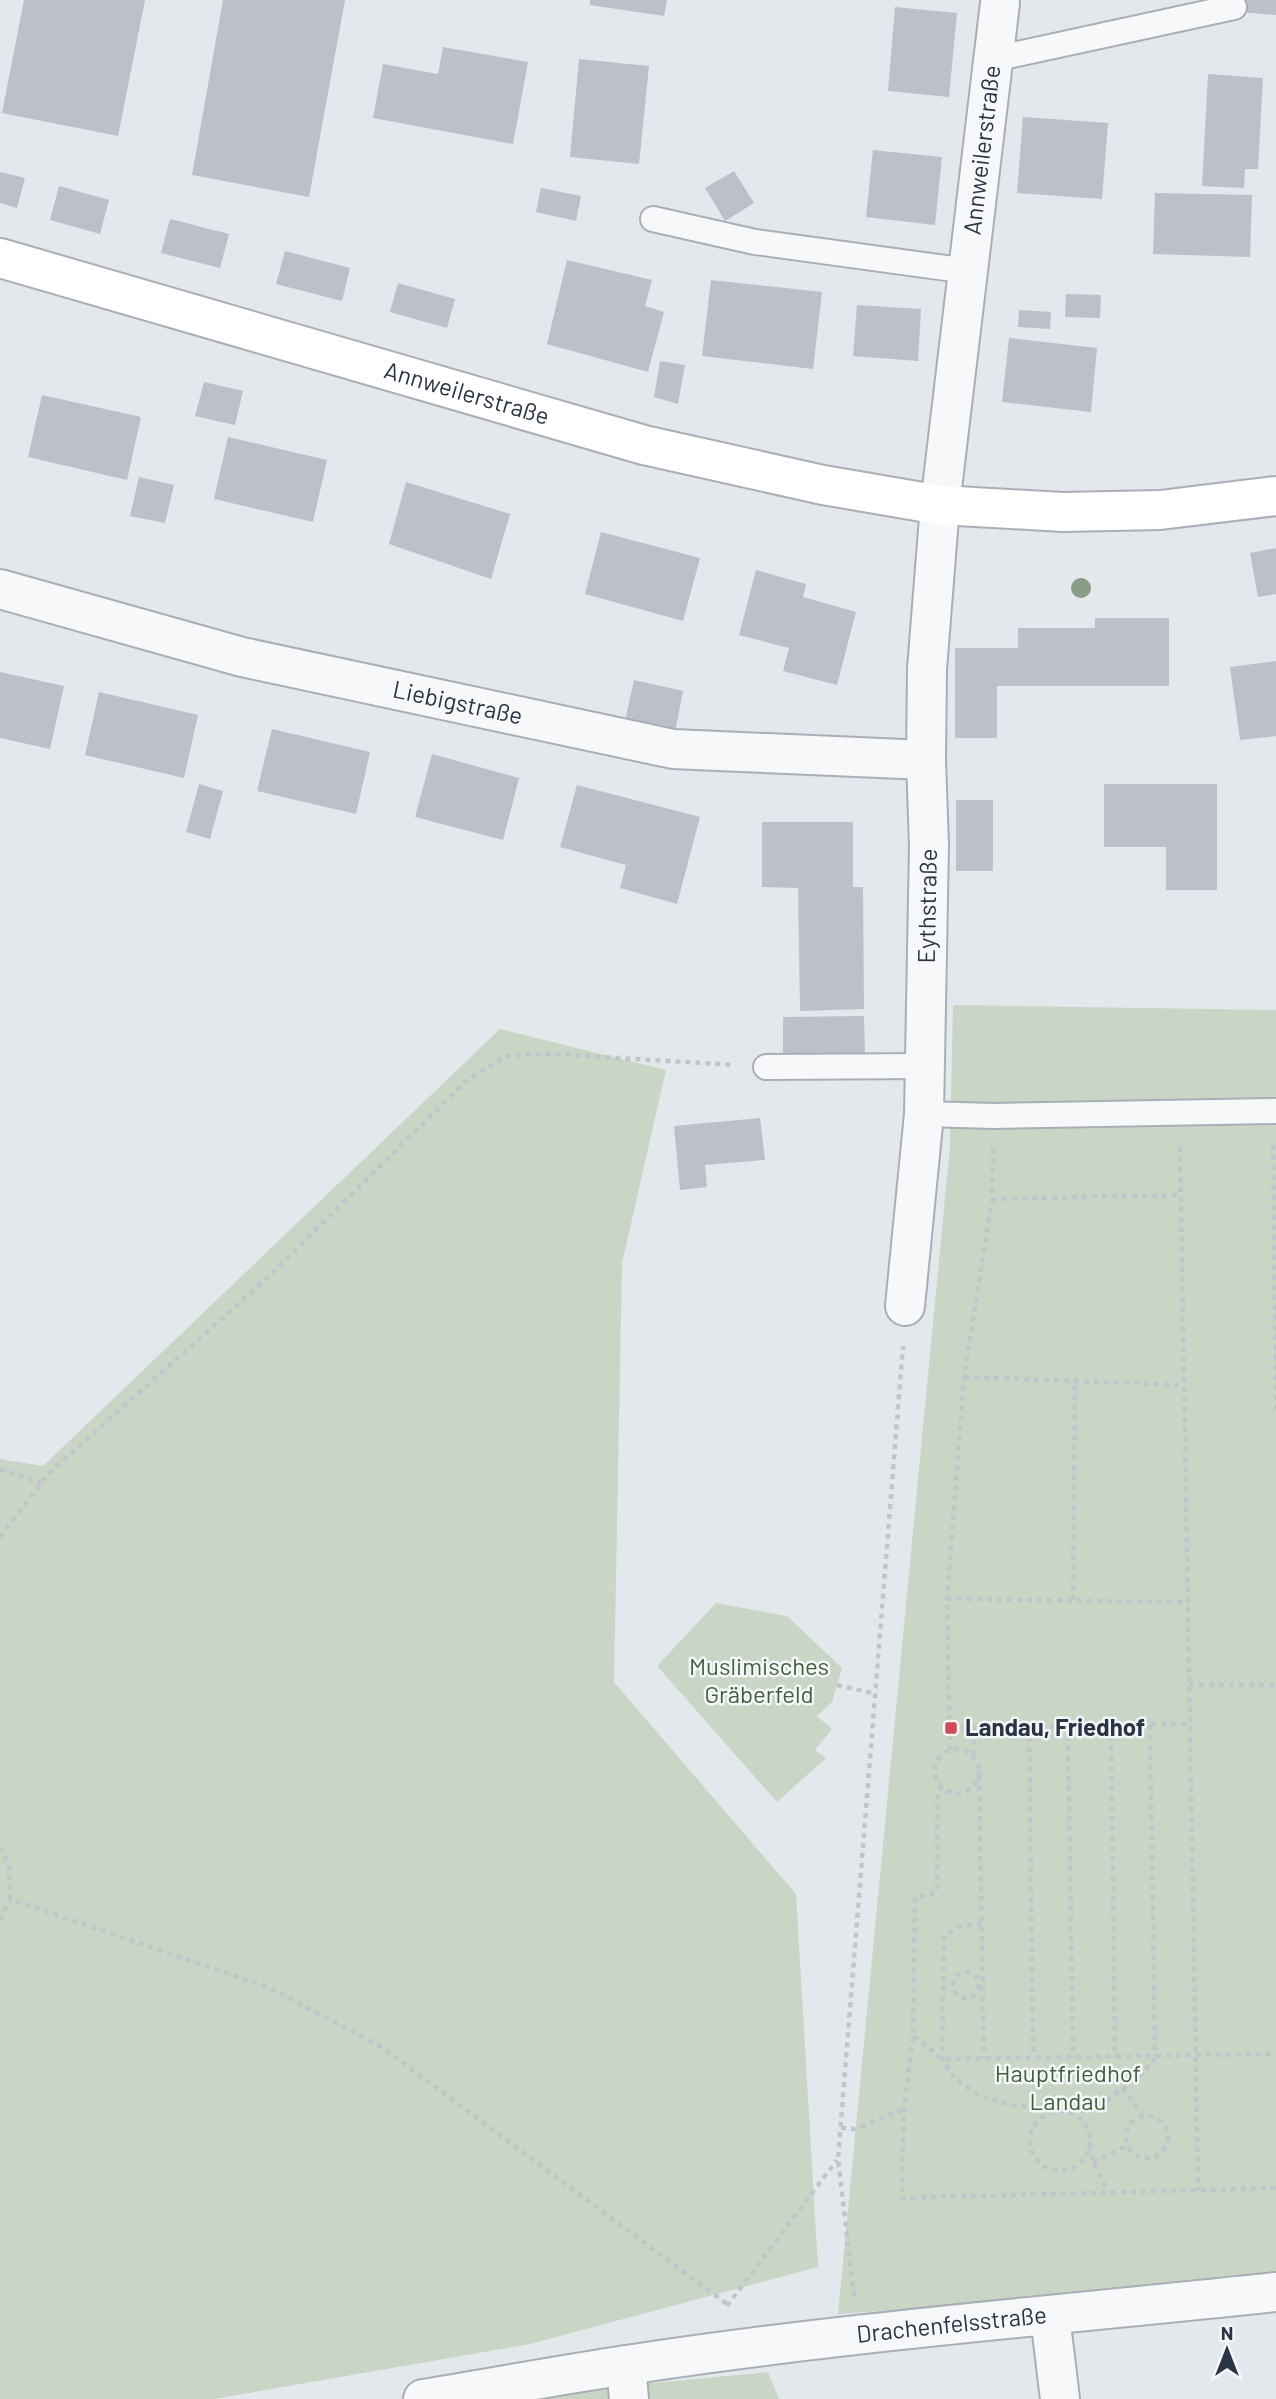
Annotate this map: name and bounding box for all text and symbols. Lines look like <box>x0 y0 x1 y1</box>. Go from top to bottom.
street label: Annweilerstraße <box>956 64 1005 236</box>
street label: Annweilerstraße <box>381 354 553 430</box>
street label: Liebigstraße <box>391 674 526 730</box>
street label: Eythstraße <box>911 848 942 964</box>
park label: Muslimisches Gräberfeld <box>689 1651 829 1708</box>
place label: Landau, Friedhof <box>965 1712 1145 1741</box>
marker: Landau, Friedhof <box>943 1720 959 1736</box>
park label: Hauptfriedhof Landau <box>995 2058 1141 2115</box>
street label: Drachenfelsstraße <box>855 2299 1048 2348</box>
north arrow <box>1192 2315 1262 2385</box>
text: N <box>1221 2321 1233 2344</box>

